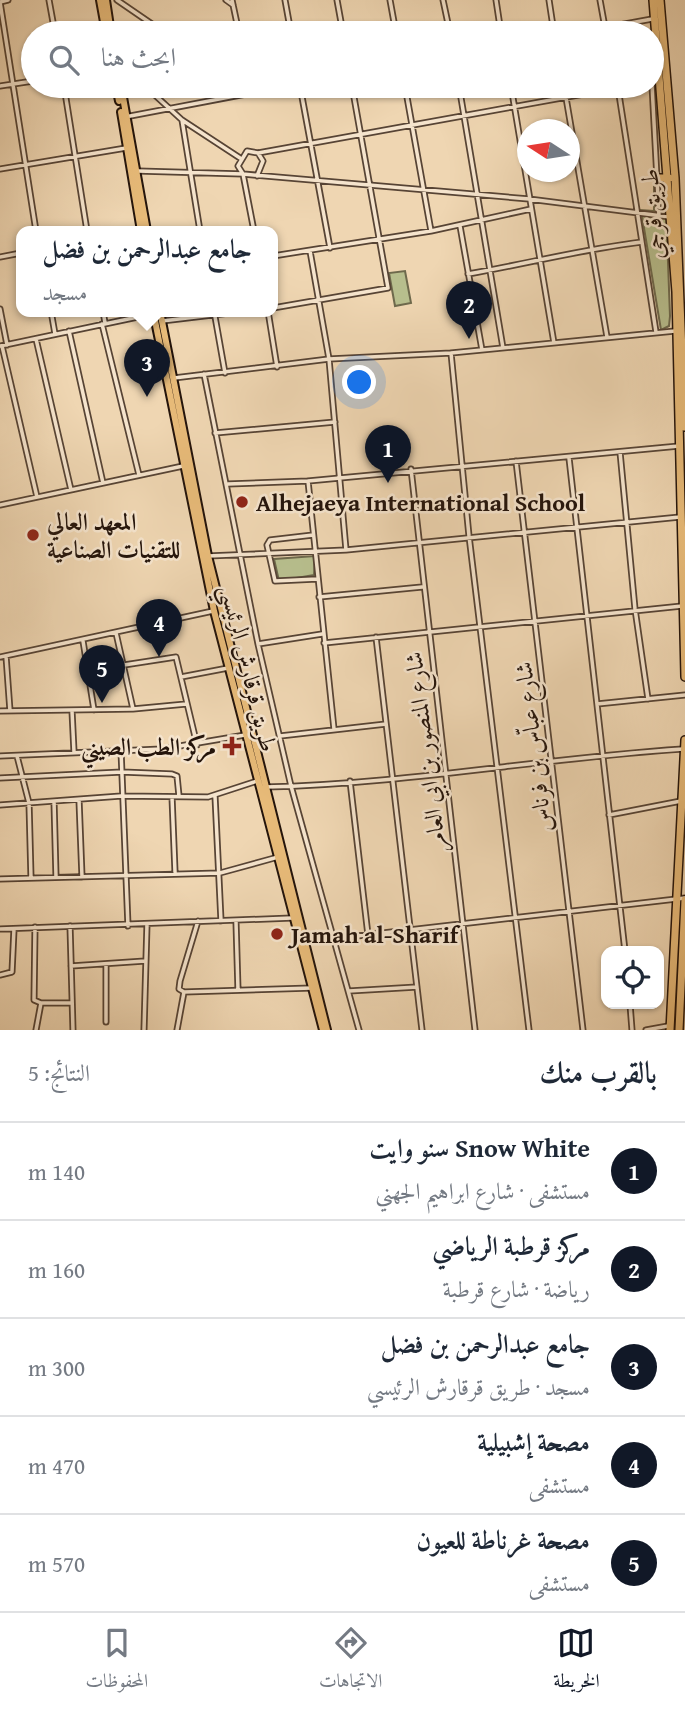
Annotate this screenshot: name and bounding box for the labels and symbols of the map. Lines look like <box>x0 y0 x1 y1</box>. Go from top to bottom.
north arrow <box>517 119 580 182</box>
street label: طريق قرجي <box>631 167 675 260</box>
pin: 2 <box>446 281 492 339</box>
pin: 3 <box>124 339 170 397</box>
your location <box>342 365 376 399</box>
pin: 1 <box>365 425 411 483</box>
place label: Alhejaeya International School <box>256 485 586 520</box>
marker: Alhejaeya International School <box>234 494 250 510</box>
place label: المعهد العالي للتقنيات الصناعية <box>46 504 180 567</box>
marker: المعهد العالي للتقنيات الصناعية <box>25 527 41 543</box>
street label: طريق قرقارش الرئيسي <box>206 581 287 757</box>
pin: 4 <box>136 599 182 657</box>
pin: 5 <box>79 645 125 703</box>
street label: شارع المنصور بن ابي العامر <box>395 649 458 854</box>
street label: شارع عباّس بن فرناس <box>505 660 564 834</box>
place label: مركز الطب الصيني <box>81 729 216 769</box>
marker: مركز الطب الصيني <box>222 736 242 756</box>
place label: Jamah al-Sharif <box>287 917 461 952</box>
marker: Jamah al-Sharif <box>269 926 285 942</box>

